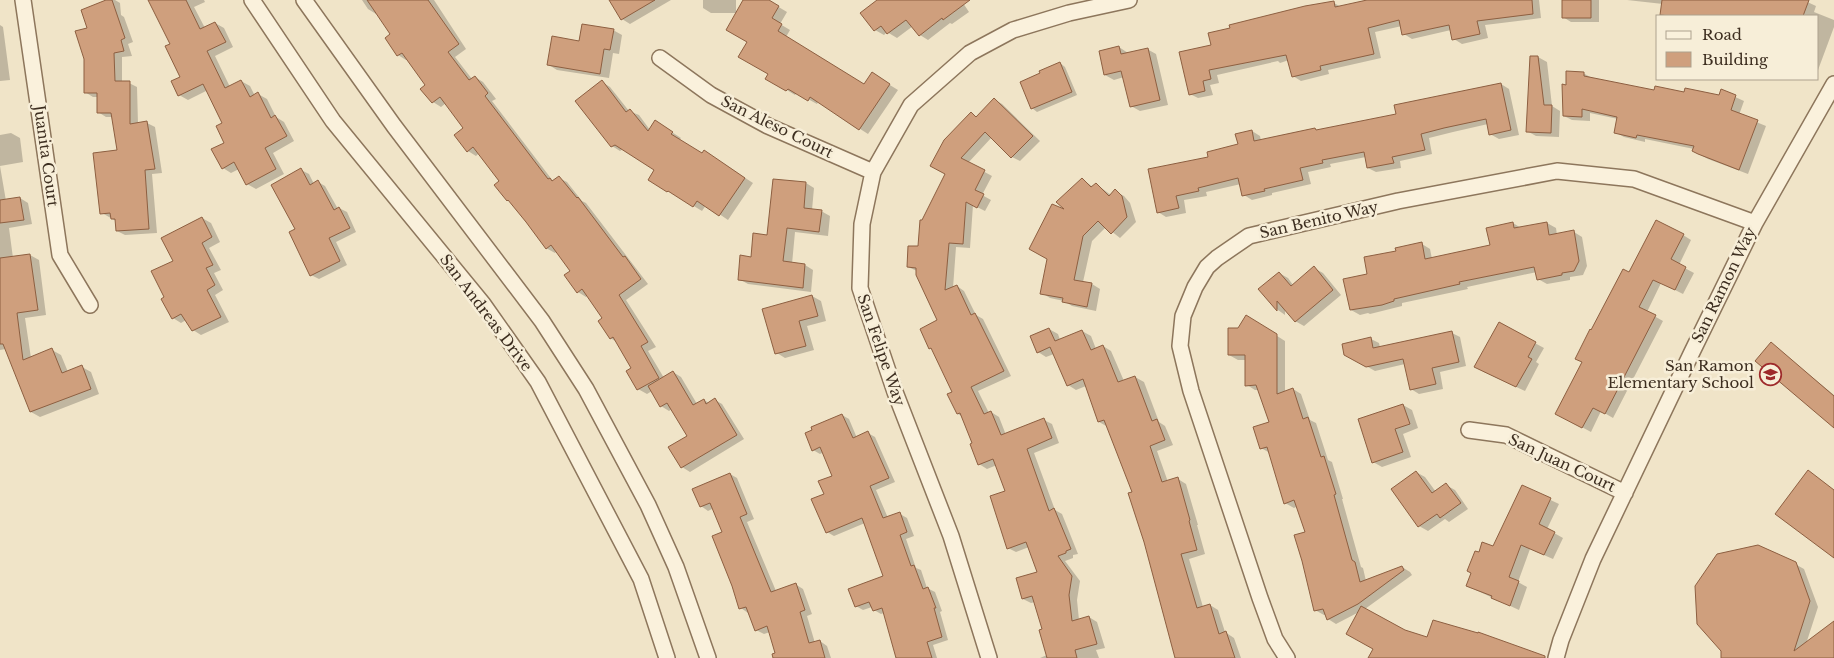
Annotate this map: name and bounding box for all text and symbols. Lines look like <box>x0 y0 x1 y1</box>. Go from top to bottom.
legend <box>1656 15 1819 80</box>
text: Road <box>1702 25 1742 44</box>
text: Building <box>1702 50 1769 69</box>
street label: San Aleso Court <box>718 91 837 162</box>
street label: Juanita Court <box>30 102 63 208</box>
street label: San Benito Way <box>1258 197 1381 242</box>
street label: San Ramon Way <box>1687 223 1760 346</box>
street label: San Andreas Drive <box>436 250 537 375</box>
street label: San Felipe Way <box>853 291 910 409</box>
place label: San Ramon Elementary School <box>1608 356 1754 392</box>
school or university icon: San Ramon Elementary School <box>1758 363 1782 387</box>
street label: San Juan Court <box>1506 429 1619 496</box>

